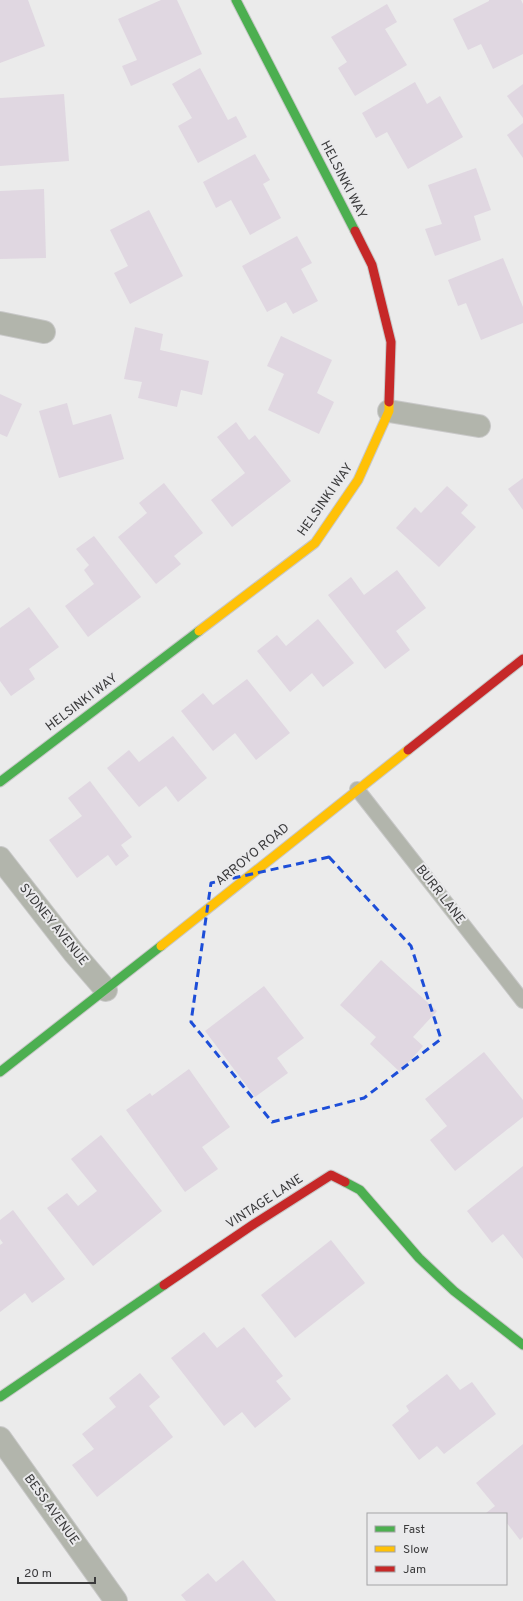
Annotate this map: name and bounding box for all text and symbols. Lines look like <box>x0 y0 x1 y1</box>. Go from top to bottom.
street label: HELSINKI WAY <box>316 138 370 222</box>
street label: HELSINKI WAY <box>295 460 357 540</box>
street label: HELSINKI WAY <box>43 671 121 735</box>
street label: ARROYO ROAD <box>213 820 293 890</box>
street label: BURR LANE <box>412 862 468 928</box>
street label: SYDNEY AVENUE <box>15 881 91 969</box>
street label: VINTAGE LANE <box>224 1171 306 1233</box>
street label: BESS AVENUE <box>20 1471 82 1549</box>
legend <box>367 1513 507 1585</box>
text: Fast <box>403 1522 425 1538</box>
text: Slow <box>403 1542 429 1558</box>
scale bar <box>18 1559 95 1585</box>
text: Jam <box>403 1562 426 1578</box>
text: 20 m <box>24 1566 52 1582</box>

